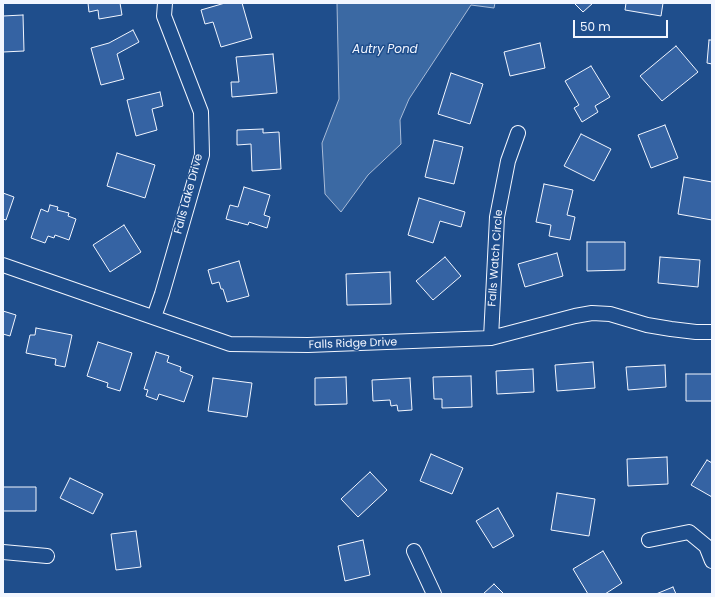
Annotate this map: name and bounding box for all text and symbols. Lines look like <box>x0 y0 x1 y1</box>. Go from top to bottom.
scale bar <box>575 12 670 38</box>
text: 50 m <box>580 18 611 35</box>
water label: Autry Pond <box>352 43 418 57</box>
street label: Falls Lake Drive <box>172 153 206 235</box>
street label: Falls Watch Circle <box>486 209 506 307</box>
street label: Falls Ridge Drive <box>308 336 398 352</box>

